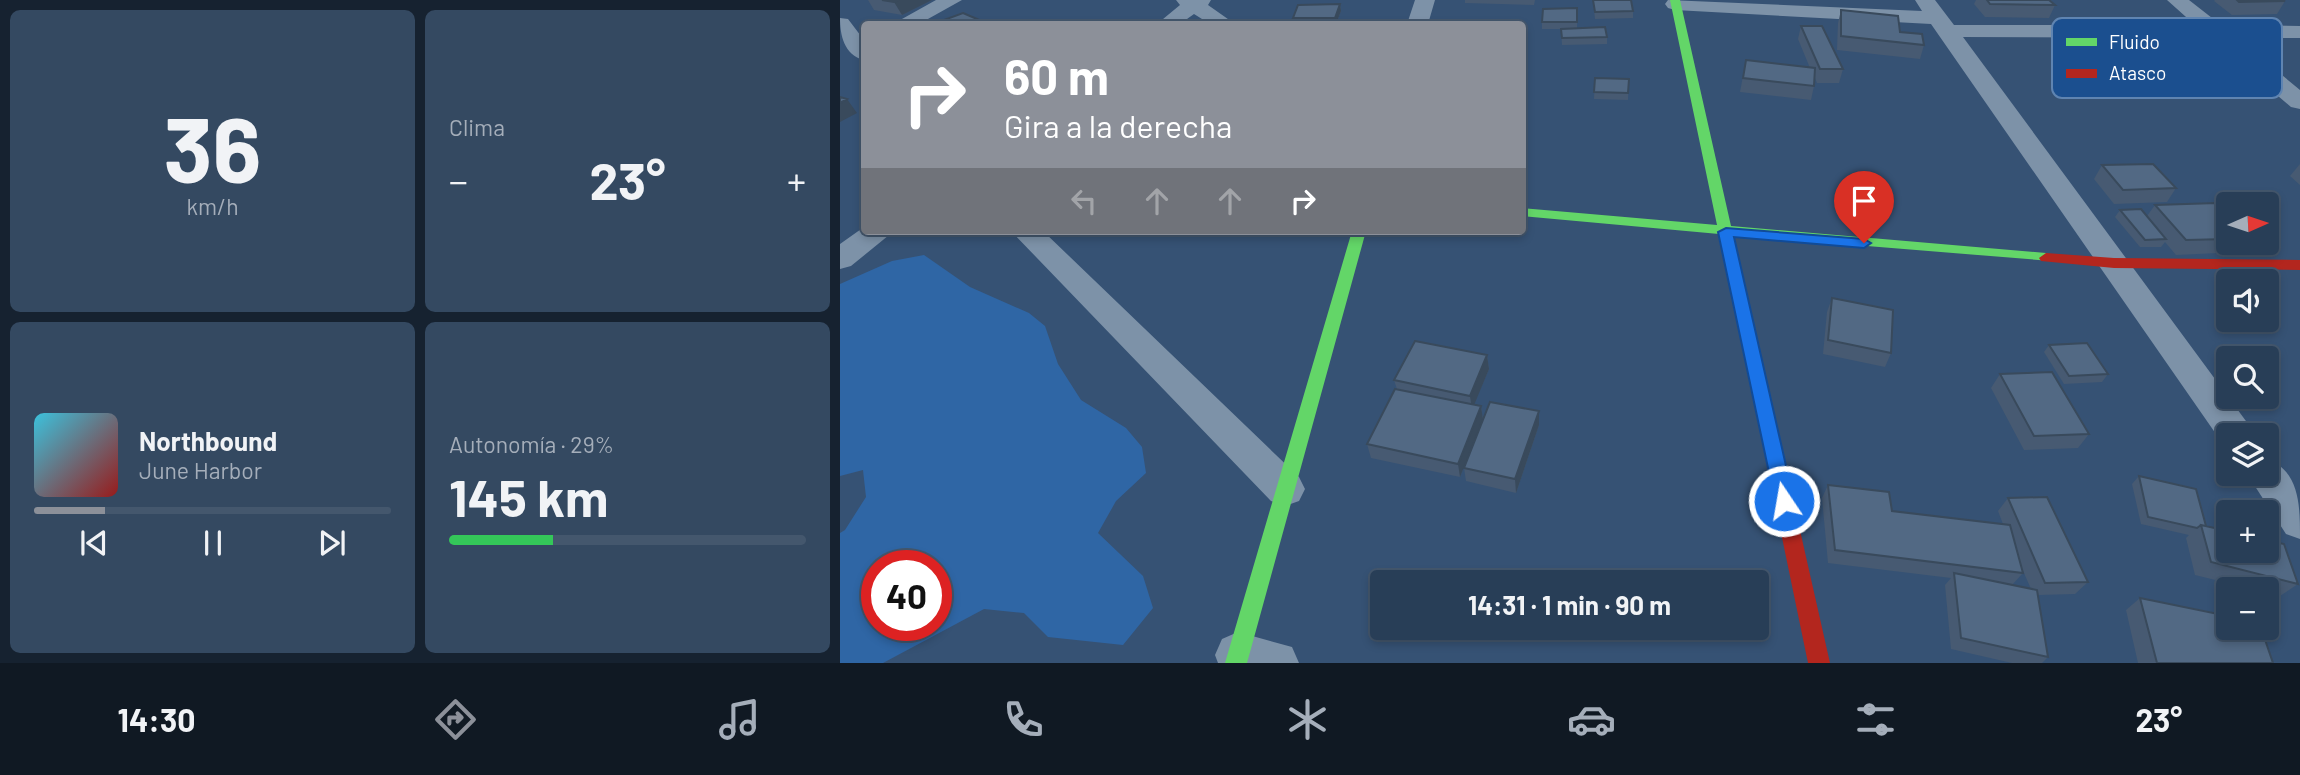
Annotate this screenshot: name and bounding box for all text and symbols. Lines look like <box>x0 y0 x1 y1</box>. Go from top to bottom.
legend <box>2052 18 2282 98</box>
text: Fluido <box>2109 30 2160 53</box>
text: 60 m <box>1004 46 1109 105</box>
icon: right <box>889 49 980 140</box>
text: Atasco <box>2109 61 2166 84</box>
text: 36 <box>163 92 262 201</box>
text: Gira a la derecha <box>1004 106 1232 144</box>
text: Clima <box>449 113 505 141</box>
text: 23° <box>589 148 666 210</box>
text: − <box>449 157 468 203</box>
text: + <box>787 157 806 203</box>
pin <box>1834 171 1894 243</box>
icon: left <box>1065 182 1103 220</box>
icon: ahead <box>1138 182 1176 220</box>
icon: ahead <box>1211 182 1249 220</box>
icon: right <box>1284 182 1322 220</box>
icon: arrive <box>1845 182 1883 220</box>
text: km/h <box>186 192 239 220</box>
north arrow <box>2216 192 2278 256</box>
map controls <box>2216 192 2279 640</box>
button: sound <box>2216 269 2279 332</box>
button: search <box>2216 346 2279 409</box>
button: layers <box>2216 423 2279 486</box>
text: Northbound <box>139 425 277 456</box>
text: Autonomía · 29% <box>449 430 614 458</box>
text: June Harbor <box>139 456 262 484</box>
position arrow <box>1747 464 1821 538</box>
text: 145 km <box>449 465 608 527</box>
button: + <box>2216 500 2279 563</box>
icon: previous <box>75 524 113 562</box>
icon: pause <box>194 524 232 562</box>
icon: next <box>313 524 351 562</box>
speed limit sign: 40 <box>861 550 952 641</box>
button: − <box>2216 577 2279 640</box>
text: 14:31 · 1 min · 90 m <box>1468 589 1671 620</box>
icon: directions <box>431 695 480 744</box>
icon: music <box>715 695 764 744</box>
icon: phone <box>999 695 1048 744</box>
icon: climate <box>1283 695 1332 744</box>
icon: car <box>1567 695 1616 744</box>
icon: filters <box>1851 695 1900 744</box>
text: 14:30 <box>118 700 195 738</box>
text: 23° <box>2136 700 2182 738</box>

